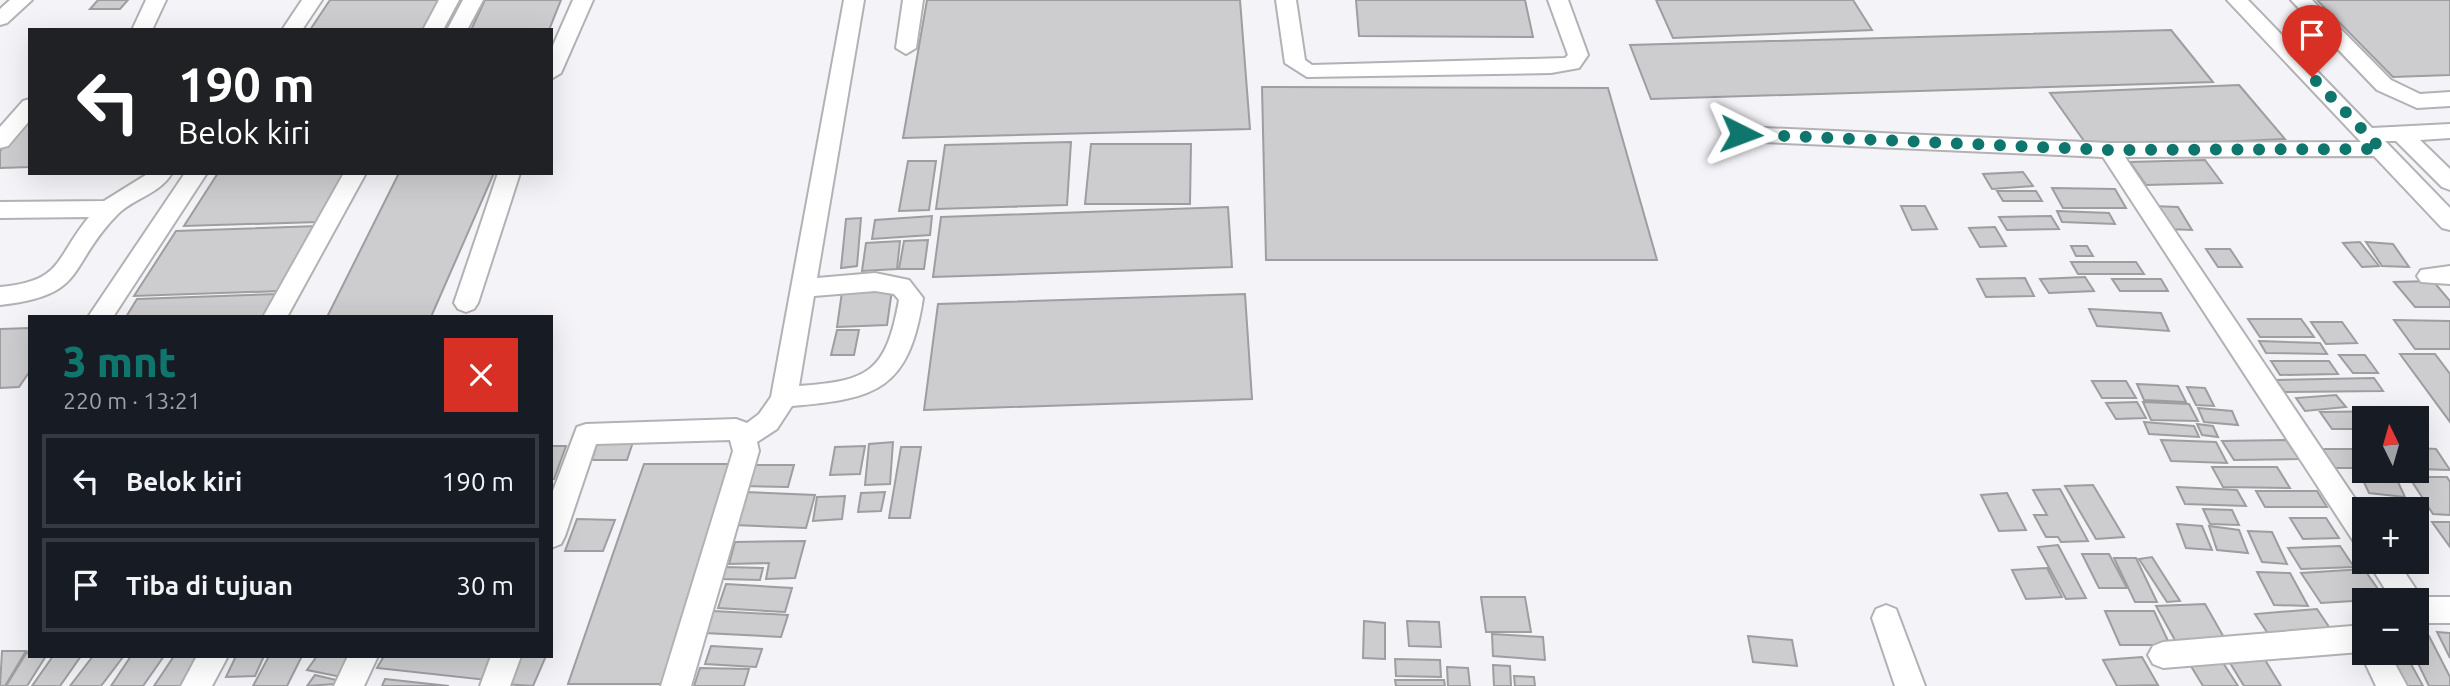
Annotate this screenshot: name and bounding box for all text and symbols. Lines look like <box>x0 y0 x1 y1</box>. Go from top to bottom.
pin <box>2282 5 2342 77</box>
icon: arrive <box>2293 16 2331 54</box>
icon: left <box>63 56 154 147</box>
text: 190 m <box>178 56 315 111</box>
position arrow <box>1704 97 1778 171</box>
text: Belok kiri <box>178 114 310 150</box>
text: 3 mnt <box>63 338 176 385</box>
button: close <box>444 338 518 412</box>
text: 220 m · 13:21 <box>63 388 201 413</box>
north arrow <box>2352 406 2429 483</box>
map controls <box>2352 406 2429 665</box>
icon: left <box>67 462 105 500</box>
text: Belok kiri <box>126 467 242 496</box>
text: 190 m <box>442 467 514 496</box>
button: + <box>2352 497 2429 574</box>
icon: arrive <box>67 566 105 604</box>
text: Tiba di tujuan <box>126 571 293 600</box>
text: 30 m <box>456 571 514 600</box>
button: − <box>2352 588 2429 665</box>

